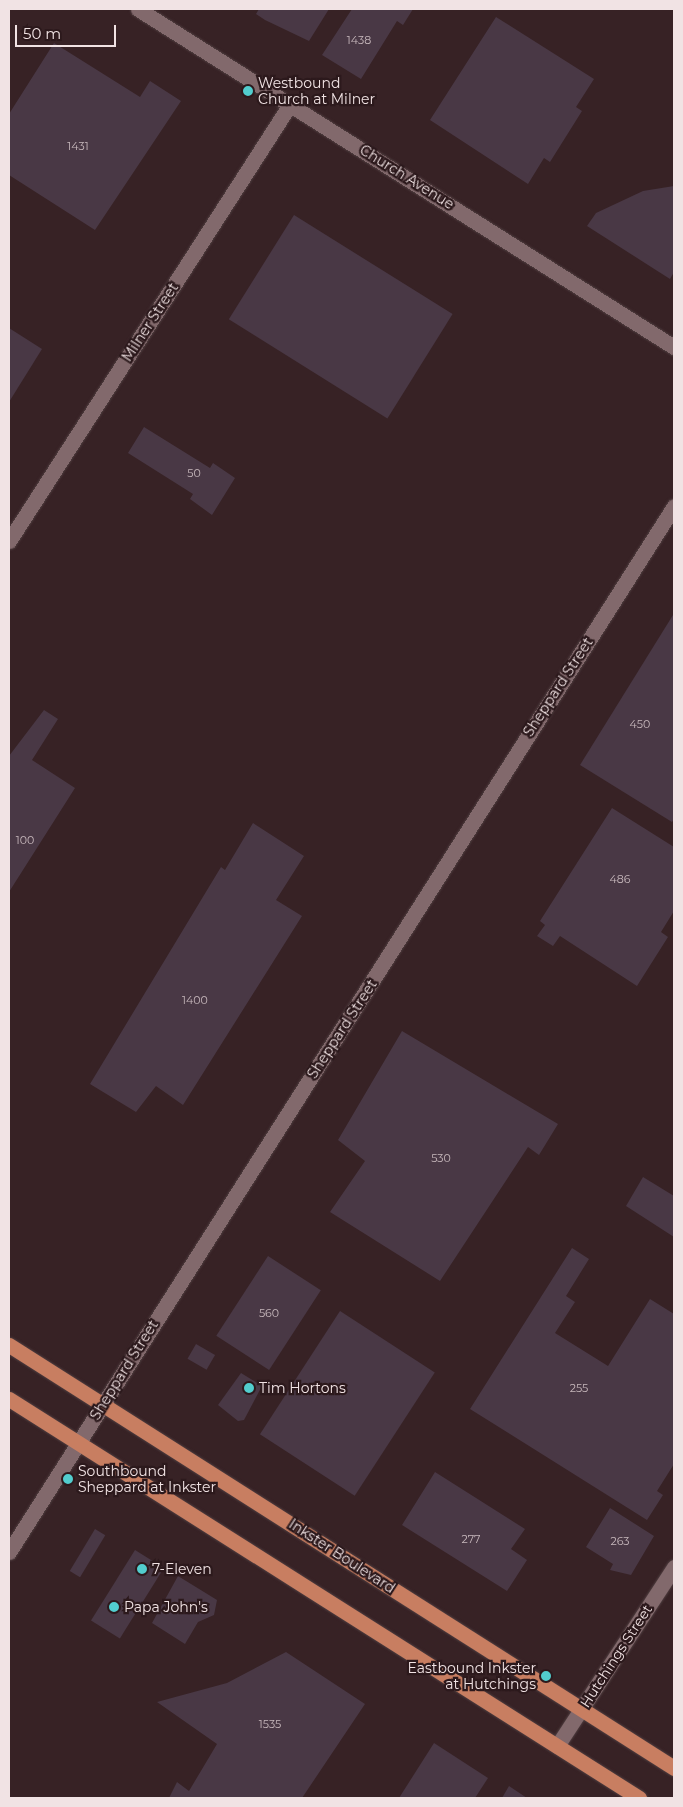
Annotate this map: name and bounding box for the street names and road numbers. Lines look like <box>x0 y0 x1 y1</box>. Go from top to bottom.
street label: Church Avenue <box>357 141 457 213</box>
street label: Milner Street <box>118 280 182 364</box>
street label: Sheppard Street <box>520 634 596 740</box>
street label: Sheppard Street <box>304 976 380 1082</box>
street label: Sheppard Street <box>86 1317 162 1423</box>
street label: Inkster Boulevard <box>286 1515 398 1597</box>
street label: Hutchings Street <box>577 1601 655 1711</box>

